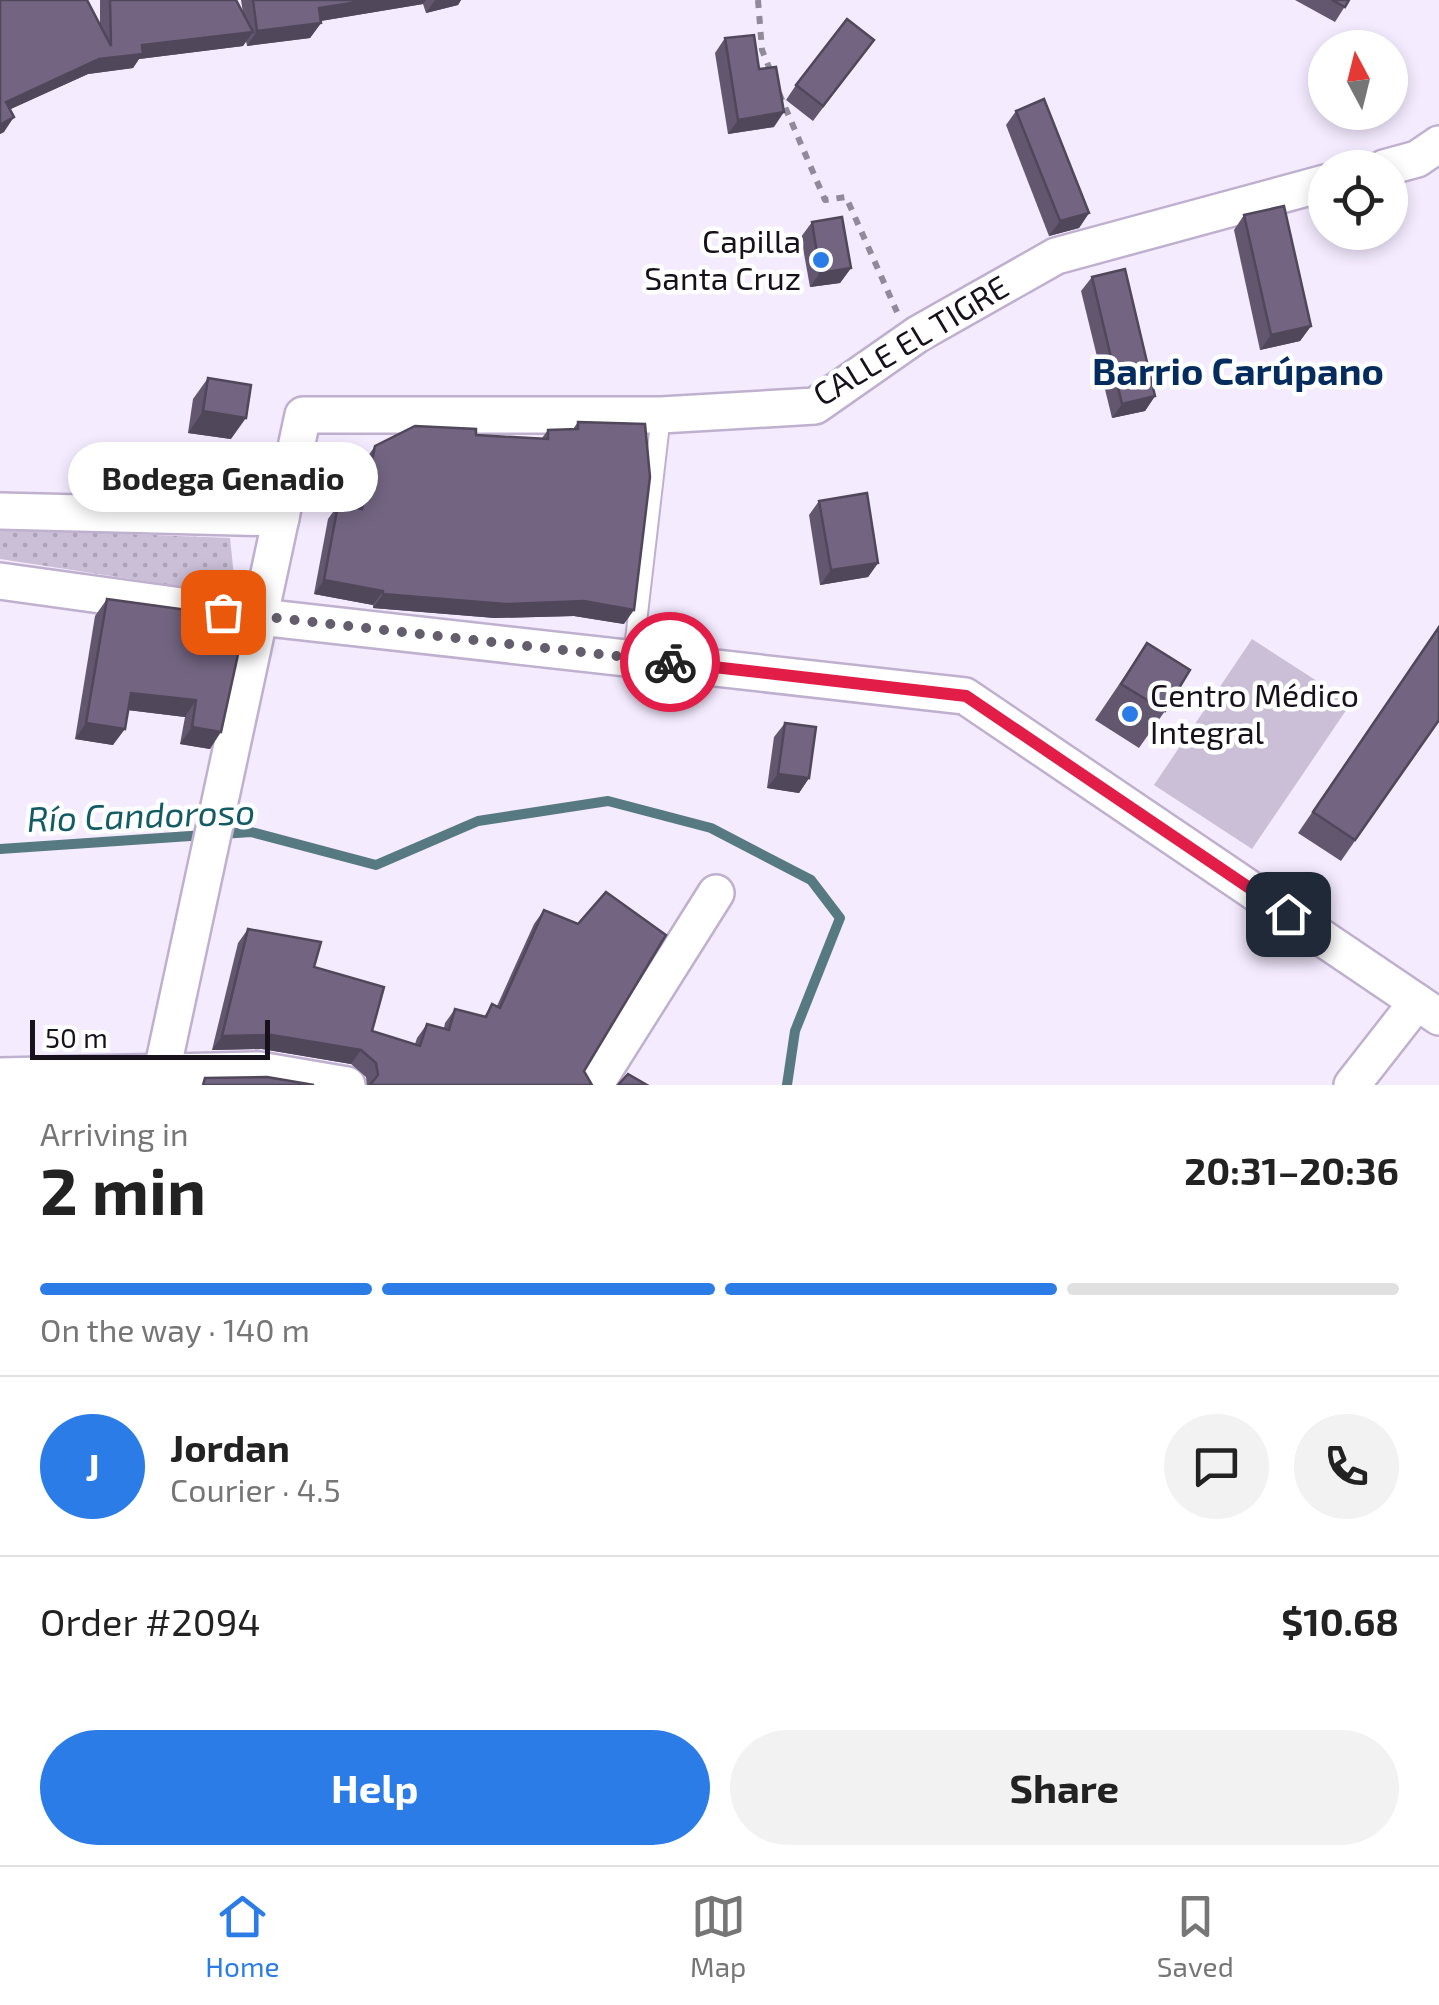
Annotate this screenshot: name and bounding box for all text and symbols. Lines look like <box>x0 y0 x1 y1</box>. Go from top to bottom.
north arrow <box>1308 30 1408 130</box>
map controls <box>1308 30 1408 250</box>
button: locate <box>1308 150 1408 250</box>
place label: Capilla Santa Cruz <box>644 221 801 296</box>
marker: Capilla Santa Cruz <box>810 249 832 271</box>
street label: CALLE EL TIGRE <box>806 266 1014 412</box>
district label: Barrio Carúpano <box>1092 347 1384 393</box>
callout: Bodega Genadio <box>68 442 378 512</box>
text: Bodega Genadio <box>101 458 345 496</box>
pin <box>181 570 266 655</box>
icon: bag <box>196 585 251 640</box>
courier <box>620 612 720 712</box>
icon: bike <box>643 635 698 690</box>
place label: Centro Médico Integral <box>1150 675 1359 750</box>
marker: Centro Médico Integral <box>1119 703 1141 725</box>
water label: Río Candoroso <box>26 789 256 839</box>
pin <box>1246 872 1331 957</box>
icon: home <box>1261 887 1316 942</box>
scale bar <box>30 1015 270 1060</box>
text: 50 m <box>45 1020 108 1054</box>
text: Arriving in <box>40 1114 189 1152</box>
text: 20:31–20:36 <box>1184 1147 1399 1193</box>
text: 2 min <box>40 1150 206 1228</box>
text: On the way · 140 m <box>40 1310 310 1348</box>
button: chat <box>1164 1414 1269 1519</box>
button: phone <box>1294 1414 1399 1519</box>
text: Jordan <box>170 1424 290 1470</box>
text: J <box>85 1443 100 1489</box>
text: Courier · 4.5 <box>170 1470 341 1508</box>
text: Order #2094 <box>40 1598 261 1644</box>
text: $10.68 <box>1281 1598 1399 1644</box>
button: Help <box>40 1730 710 1845</box>
button: Share <box>730 1730 1399 1845</box>
tab: Home <box>205 1889 279 1983</box>
tab: Map <box>690 1889 746 1983</box>
tab: Saved <box>1157 1889 1234 1983</box>

